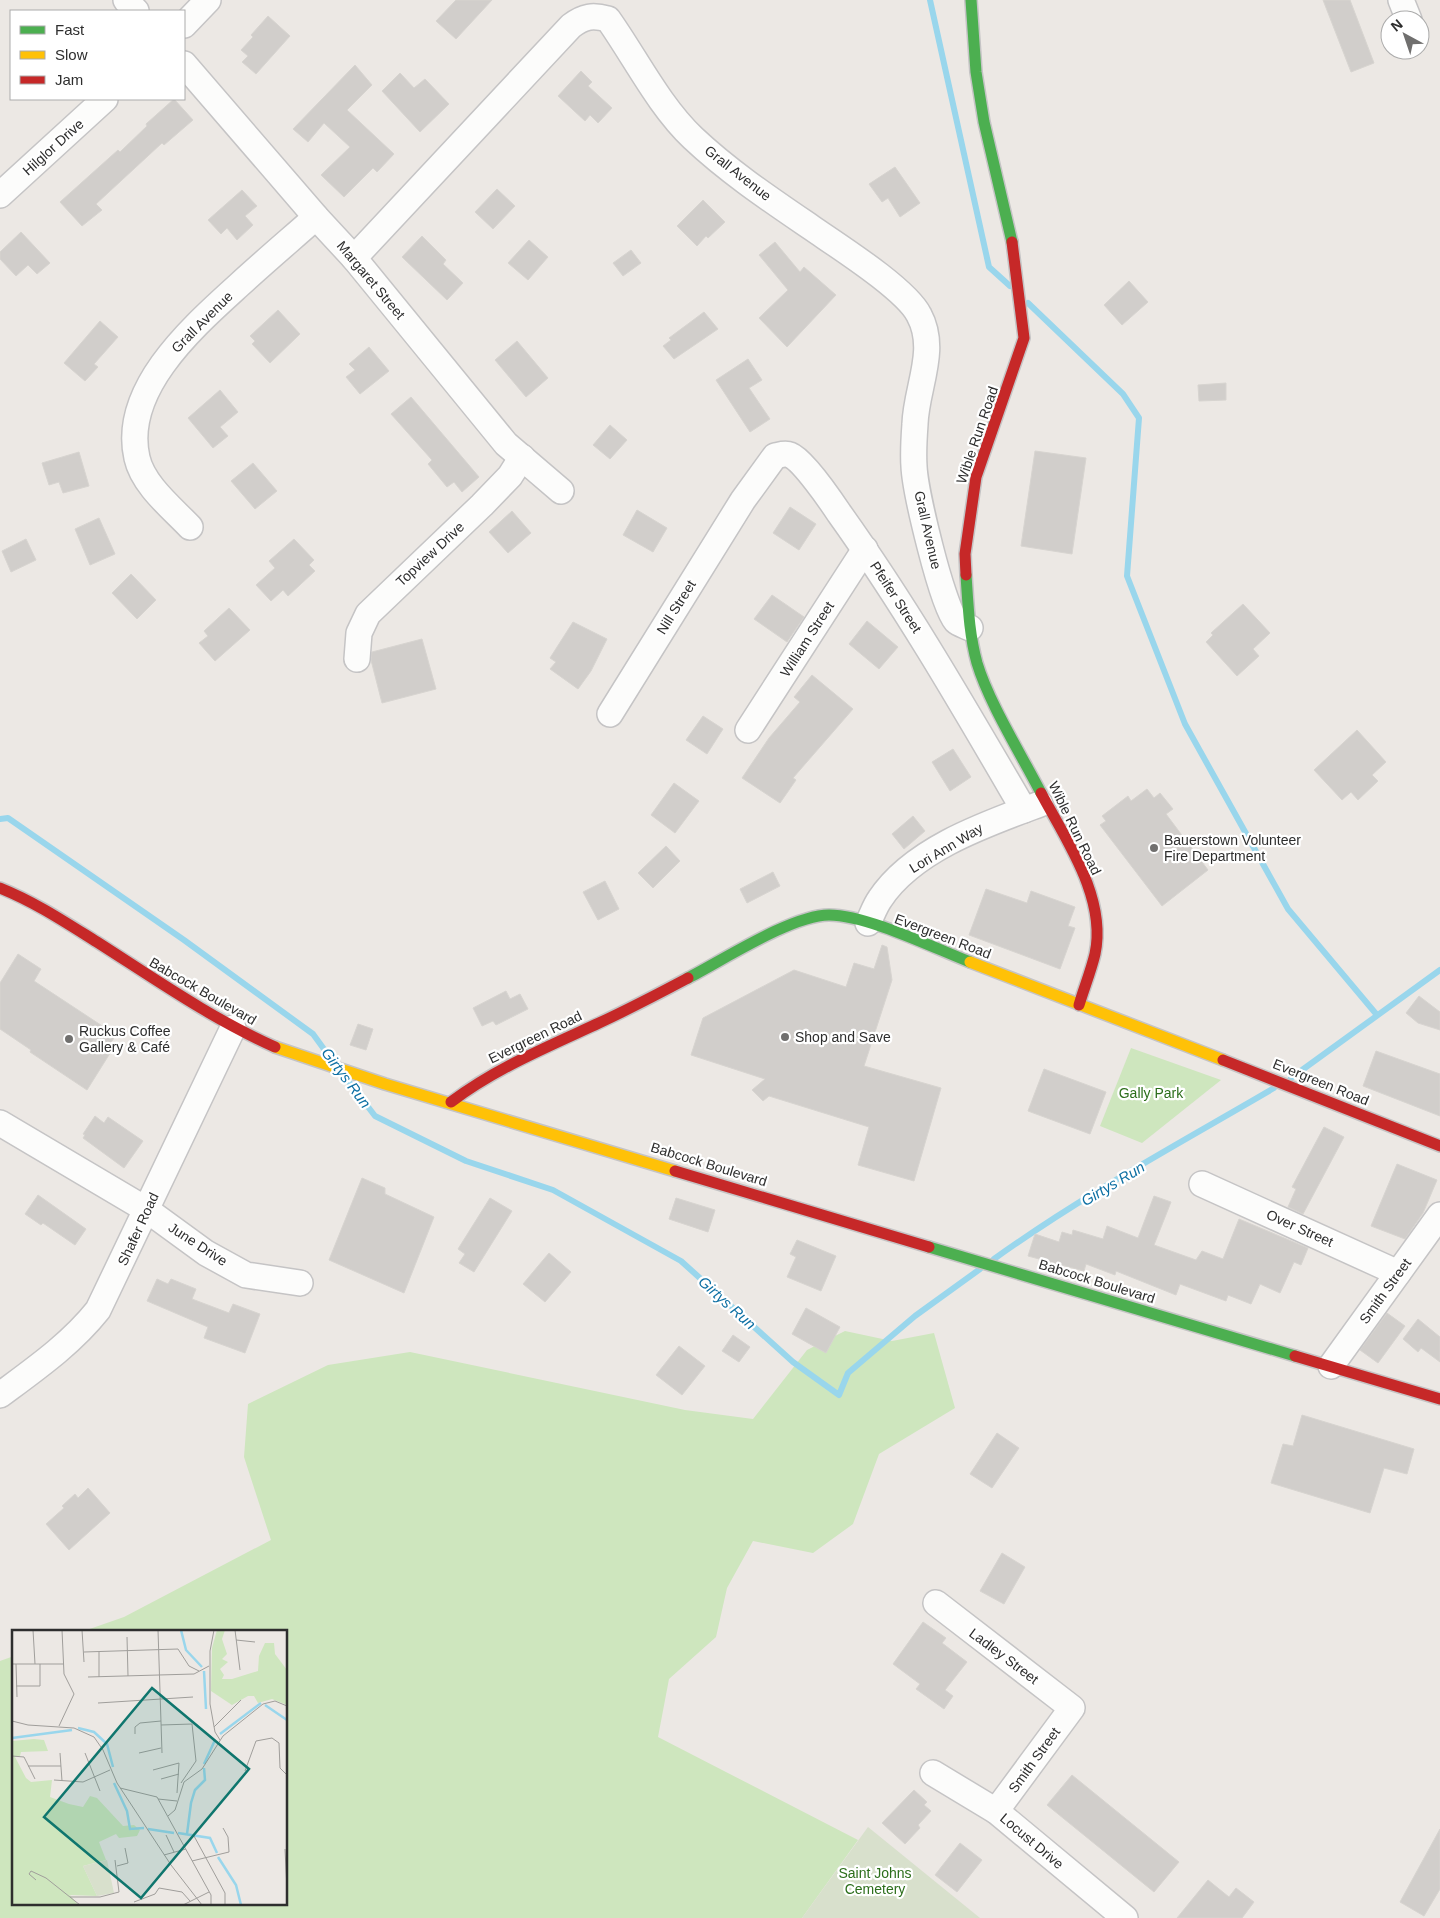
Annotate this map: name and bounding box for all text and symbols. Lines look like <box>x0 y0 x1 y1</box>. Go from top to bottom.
legend <box>10 10 185 100</box>
north arrow <box>1380 10 1430 60</box>
text: N <box>1388 16 1406 34</box>
text: Fast <box>55 21 85 38</box>
text: Slow <box>55 46 88 63</box>
text: Jam <box>55 71 83 88</box>
street label: Hilglor Drive <box>19 115 87 178</box>
street label: Grall Avenue <box>702 142 775 204</box>
street label: Margaret Street <box>334 238 408 322</box>
street label: Grall Avenue <box>168 288 236 356</box>
street label: Wible Run Road <box>953 384 1001 486</box>
street label: Grall Avenue <box>911 489 945 571</box>
street label: Topview Drive <box>393 518 467 590</box>
street label: Pfeifer Street <box>867 558 925 636</box>
street label: Nill Street <box>653 577 699 637</box>
street label: William Street <box>777 598 837 680</box>
street label: Wible Run Road <box>1045 779 1105 877</box>
street label: Lori Ann Way <box>906 820 986 876</box>
place label: Bauerstown Volunteer Fire Department <box>1164 832 1301 864</box>
marker: Bauerstown Volunteer Fire Department <box>1148 842 1160 854</box>
street label: Evergreen Road <box>893 910 993 962</box>
street label: Babcock Boulevard <box>147 954 259 1028</box>
street label: Evergreen Road <box>486 1007 584 1067</box>
place label: Ruckus Coffee Gallery & Café <box>79 1023 171 1055</box>
place label: Shop and Save <box>795 1029 891 1045</box>
marker: Shop and Save <box>779 1031 791 1043</box>
marker: Ruckus Coffee Gallery & Café <box>63 1033 75 1045</box>
water label: Girtys Run <box>318 1044 375 1111</box>
street label: Evergreen Road <box>1271 1055 1371 1109</box>
park label: Gally Park <box>1119 1085 1184 1101</box>
street label: Babcock Boulevard <box>649 1139 769 1189</box>
water label: Girtys Run <box>1078 1158 1147 1209</box>
street label: Shafer Road <box>114 1190 162 1268</box>
street label: Over Street <box>1264 1206 1336 1250</box>
street label: June Drive <box>166 1219 231 1269</box>
street label: Smith Street <box>1356 1255 1414 1327</box>
street label: Babcock Boulevard <box>1037 1256 1157 1306</box>
water label: Girtys Run <box>695 1273 759 1333</box>
street label: Ladley Street <box>966 1625 1042 1687</box>
inset map <box>12 1630 288 1906</box>
street label: Smith Street <box>1005 1724 1063 1796</box>
street label: Locust Drive <box>997 1810 1067 1872</box>
park label: Saint Johns Cemetery <box>838 1865 912 1897</box>

